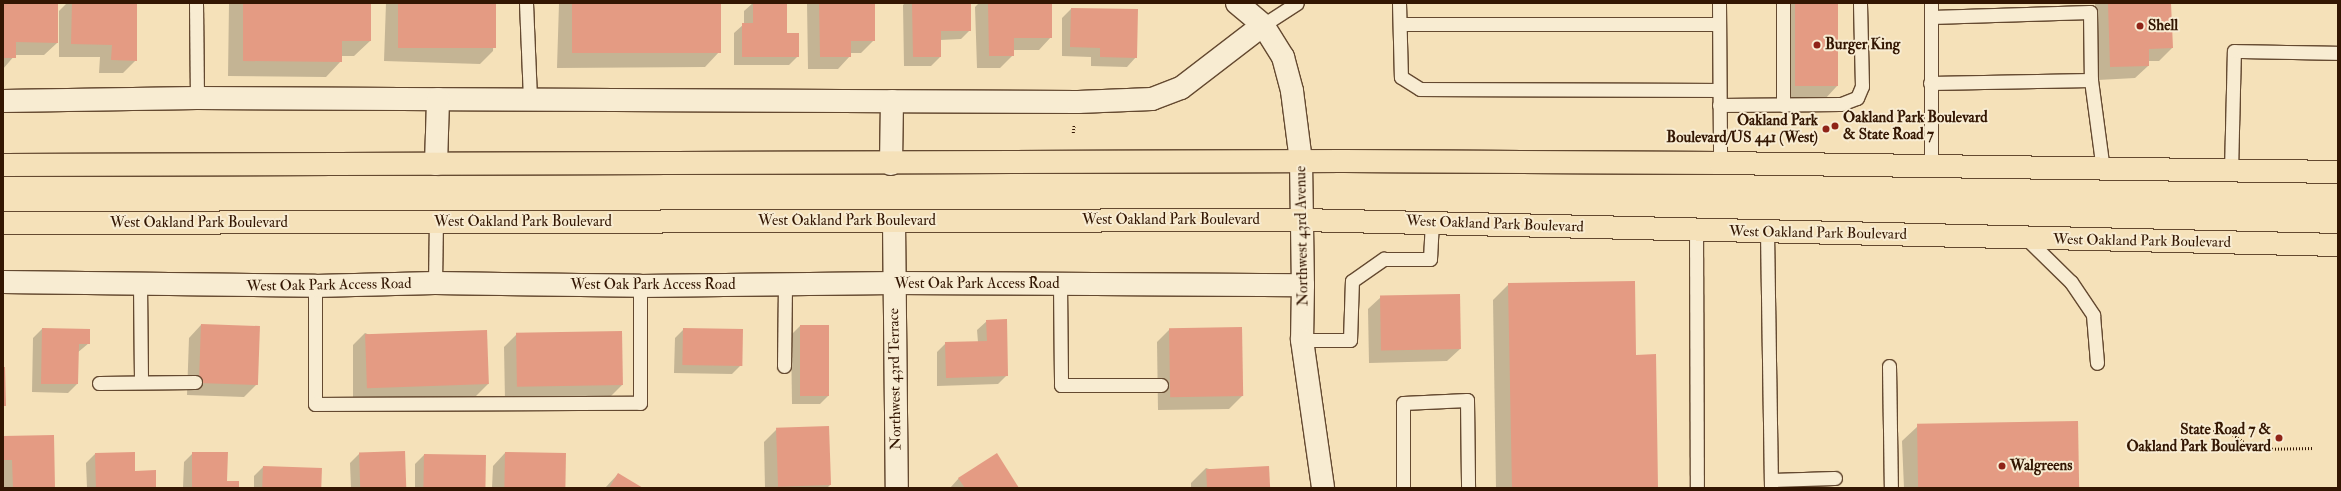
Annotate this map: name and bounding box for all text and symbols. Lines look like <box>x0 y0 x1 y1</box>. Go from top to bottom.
place label: Shell <box>2148 17 2178 35</box>
marker: Shell <box>2135 21 2145 31</box>
place label: Burger King <box>1825 36 1900 54</box>
marker: Burger King <box>1812 40 1822 50</box>
place label: Oakland Park Boulevard & State Road 7 <box>1843 108 1988 143</box>
place label: Oakland Park Boulevard/US 441 (West) <box>1666 111 1818 146</box>
marker: Oakland Park Boulevard & State Road 7 <box>1830 121 1840 131</box>
marker: Oakland Park Boulevard/US 441 (West) <box>1821 124 1831 134</box>
street label: Northwest 43rd Avenue <box>1292 166 1312 306</box>
street label: West Oakland Park Boulevard <box>1082 211 1260 229</box>
street label: West Oakland Park Boulevard <box>758 212 936 230</box>
street label: West Oakland Park Boulevard <box>1406 212 1584 236</box>
street label: West Oakland Park Boulevard <box>434 213 612 231</box>
street label: West Oakland Park Boulevard <box>110 214 288 232</box>
street label: West Oakland Park Boulevard <box>1729 222 1907 244</box>
street label: West Oakland Park Boulevard <box>2053 230 2231 252</box>
street label: West Oak Park Access Road <box>246 275 412 295</box>
street label: West Oak Park Access Road <box>894 275 1060 293</box>
street label: West Oak Park Access Road <box>570 276 736 294</box>
street label: Northwest 43rd Terrace <box>885 308 905 450</box>
place label: State Road 7 & Oakland Park Boulevard <box>2126 420 2271 455</box>
marker: State Road 7 & Oakland Park Boulevard <box>2274 433 2284 443</box>
place label: Walgreens <box>2010 457 2072 475</box>
marker: Walgreens <box>1997 461 2007 471</box>

